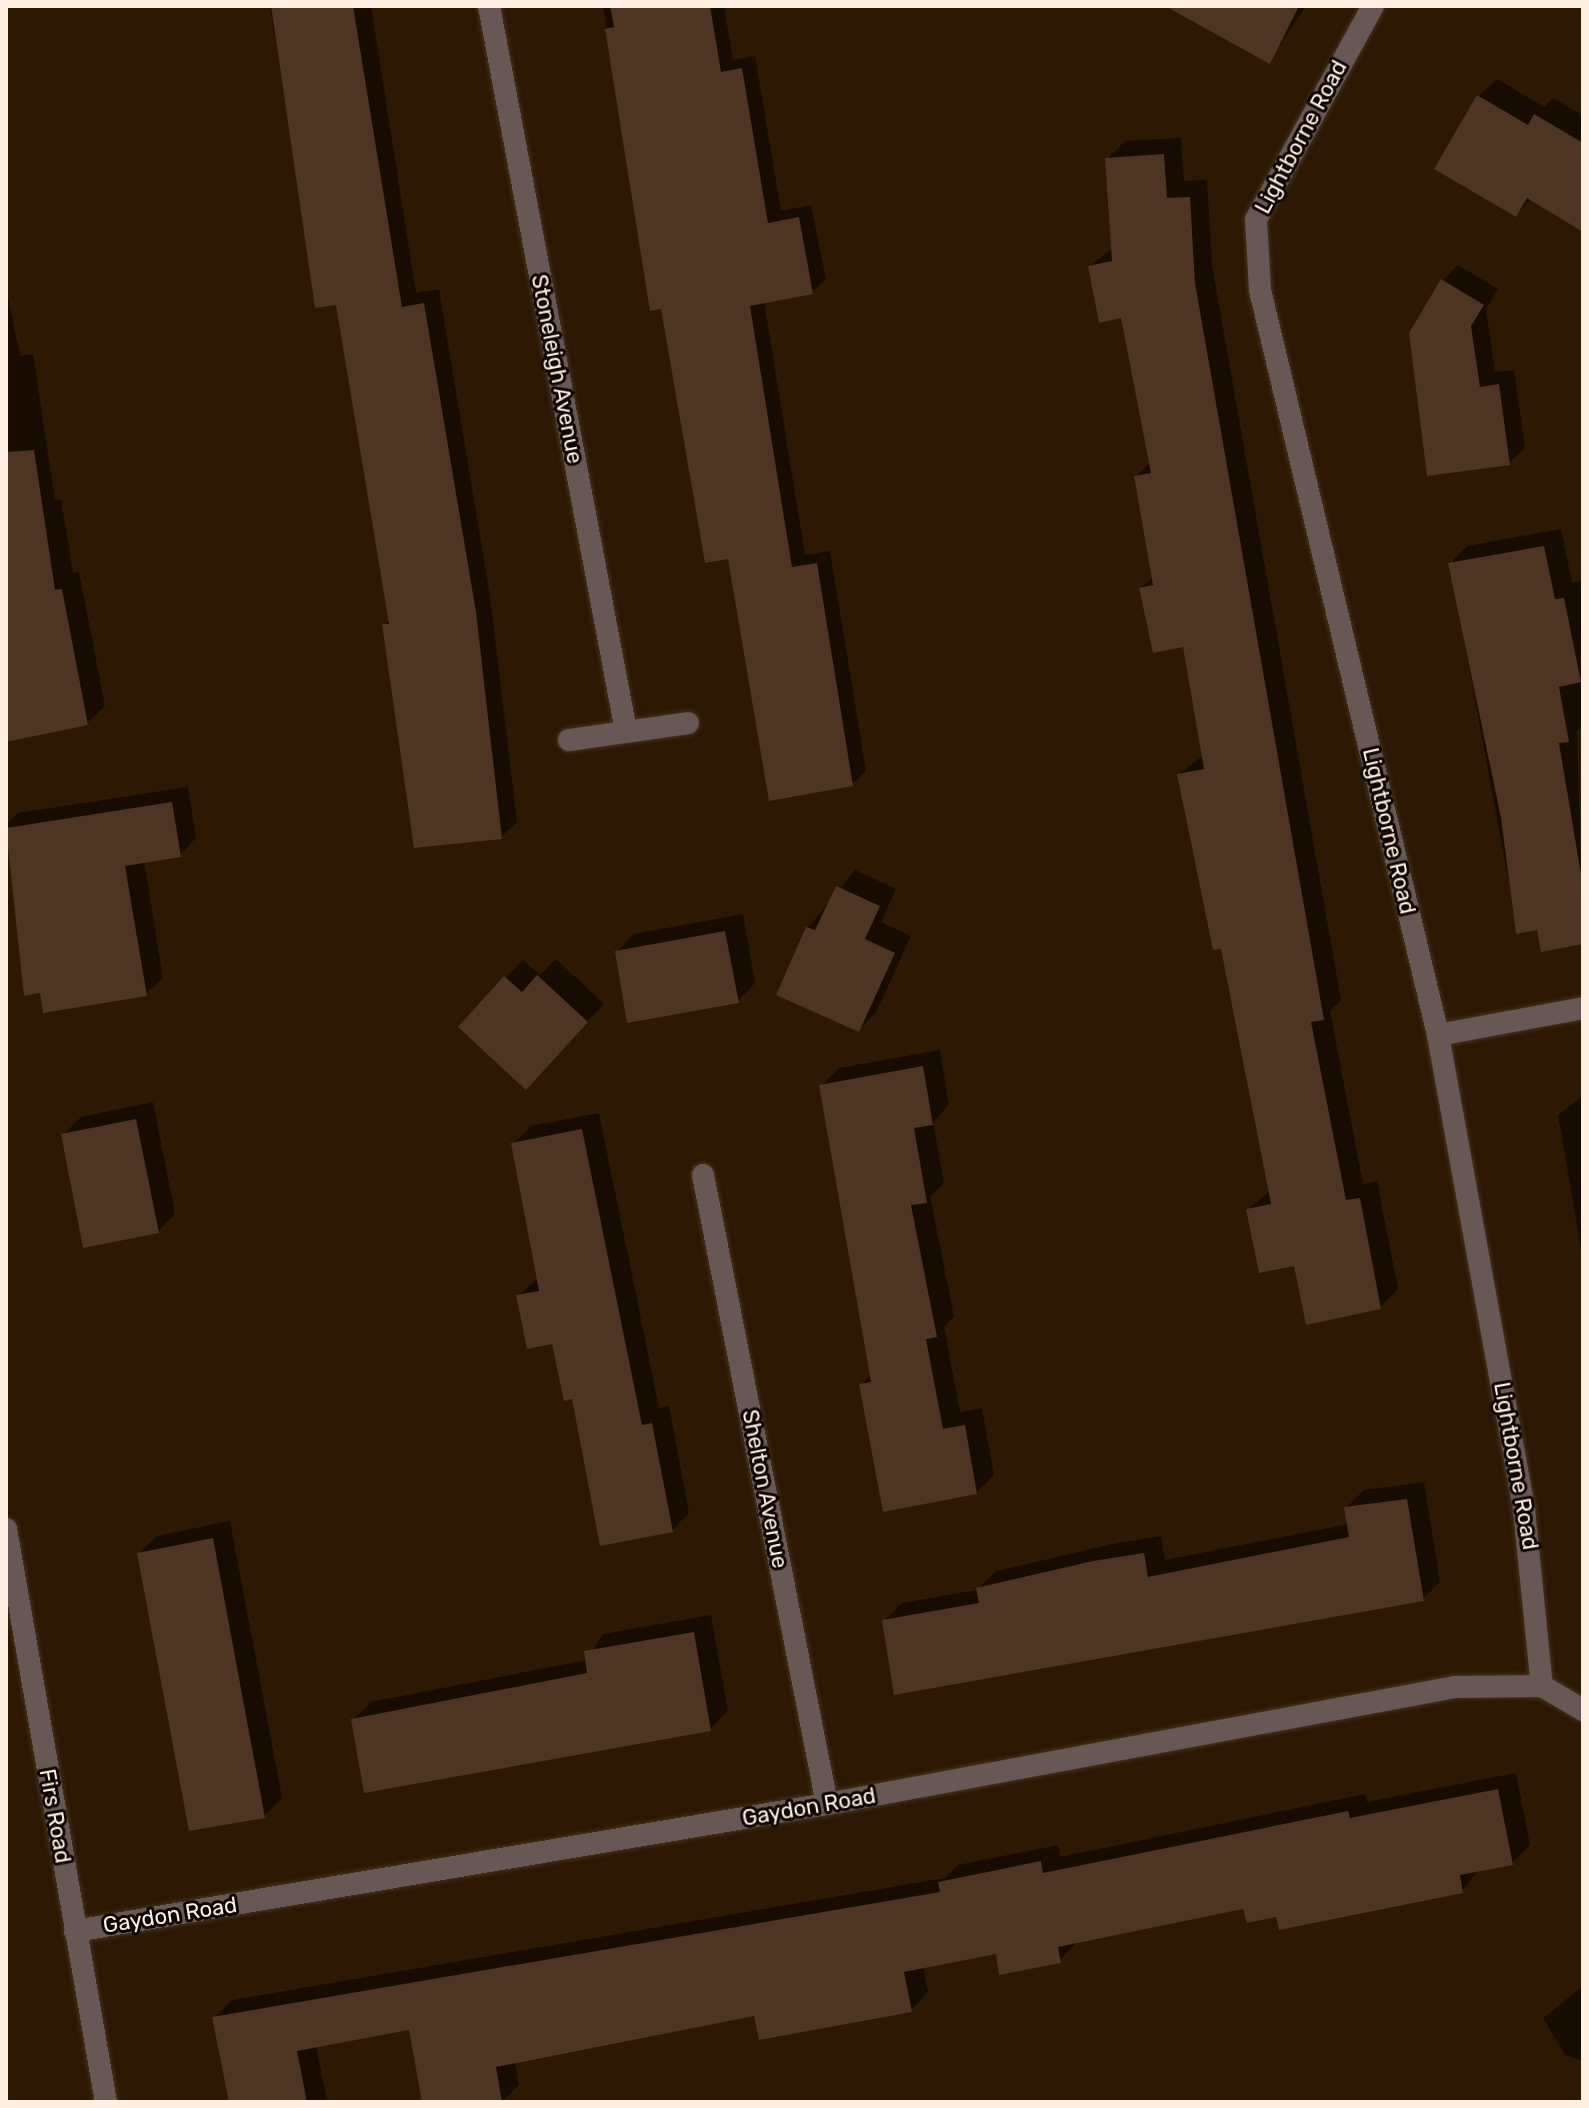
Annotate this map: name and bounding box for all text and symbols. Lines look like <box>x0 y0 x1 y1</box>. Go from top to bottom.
street label: Lightborne Road <box>1249 56 1353 218</box>
street label: Stoneleigh Avenue <box>526 272 588 466</box>
street label: Lightborne Road <box>1357 745 1421 917</box>
street label: Lightborne Road <box>1488 1380 1544 1552</box>
street label: Shelton Avenue <box>737 1407 793 1571</box>
street label: Firs Road <box>34 1767 76 1865</box>
street label: Gaydon Road <box>740 1782 878 1832</box>
street label: Gaydon Road <box>101 1891 239 1939</box>

